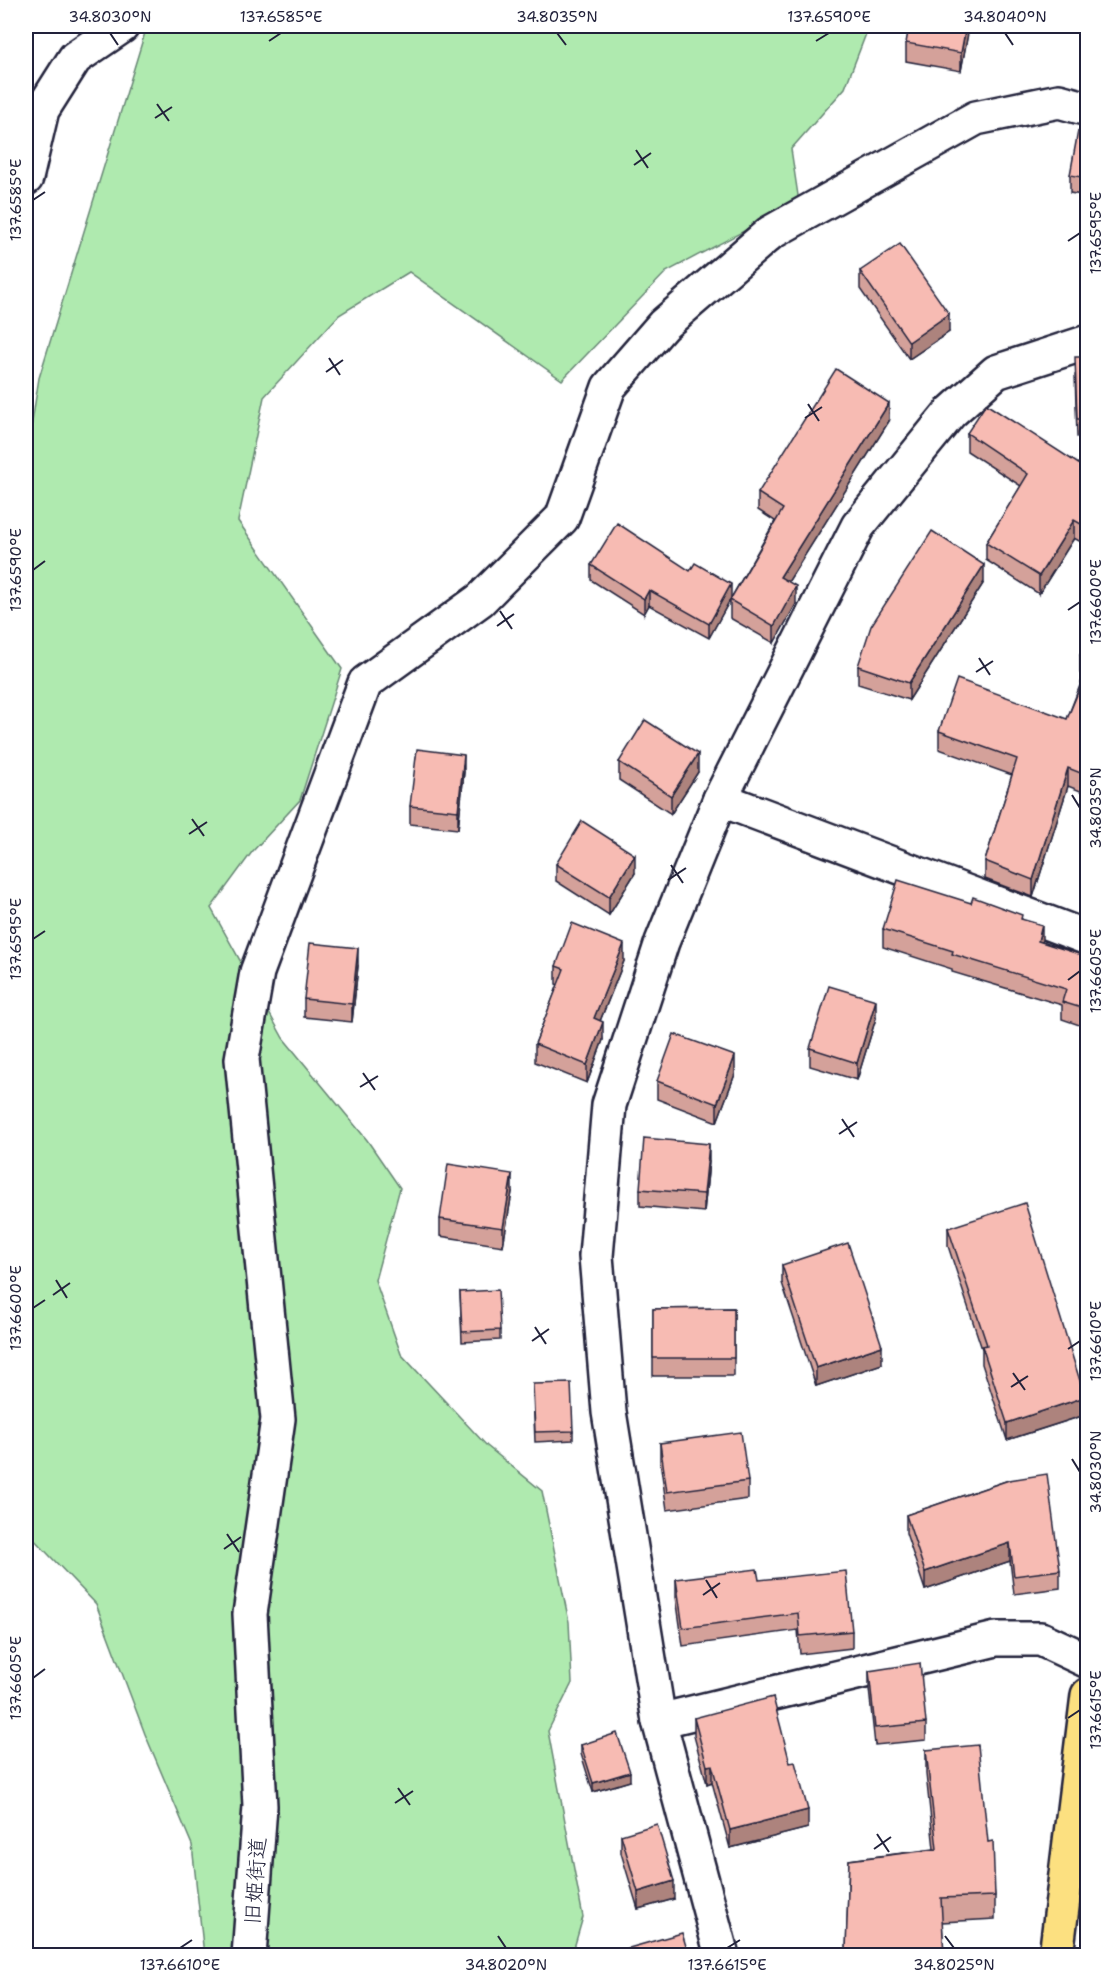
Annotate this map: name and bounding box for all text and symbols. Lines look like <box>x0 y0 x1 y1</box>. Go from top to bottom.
text: 34.8030°N <box>69 7 151 27</box>
text: 137.6585°E <box>240 7 322 27</box>
text: 34.8035°N <box>516 7 598 27</box>
text: 137.6590°E <box>787 7 871 27</box>
text: 34.8040°N <box>963 7 1047 27</box>
text: 137.6585°E <box>6 159 26 241</box>
text: 137.6595°E <box>1086 192 1106 274</box>
text: 137.6590°E <box>6 528 26 612</box>
text: 137.6600°E <box>1086 559 1106 645</box>
text: 34.8035°N <box>1086 767 1106 849</box>
text: 137.6595°E <box>6 898 26 980</box>
text: 137.6605°E <box>1086 929 1106 1013</box>
text: 137.6600°E <box>6 1265 26 1351</box>
text: 137.6610°E <box>1086 1301 1106 1381</box>
text: 34.8030°N <box>1086 1431 1106 1513</box>
text: 137.6605°E <box>6 1636 26 1720</box>
text: 137.6615°E <box>1086 1670 1106 1750</box>
street label: 旧姫街道 <box>237 1836 273 1926</box>
text: 137.6610°E <box>140 1955 220 1975</box>
text: 34.8020°N <box>465 1955 547 1975</box>
text: 137.6615°E <box>687 1955 767 1975</box>
text: 34.8025°N <box>913 1955 995 1975</box>

